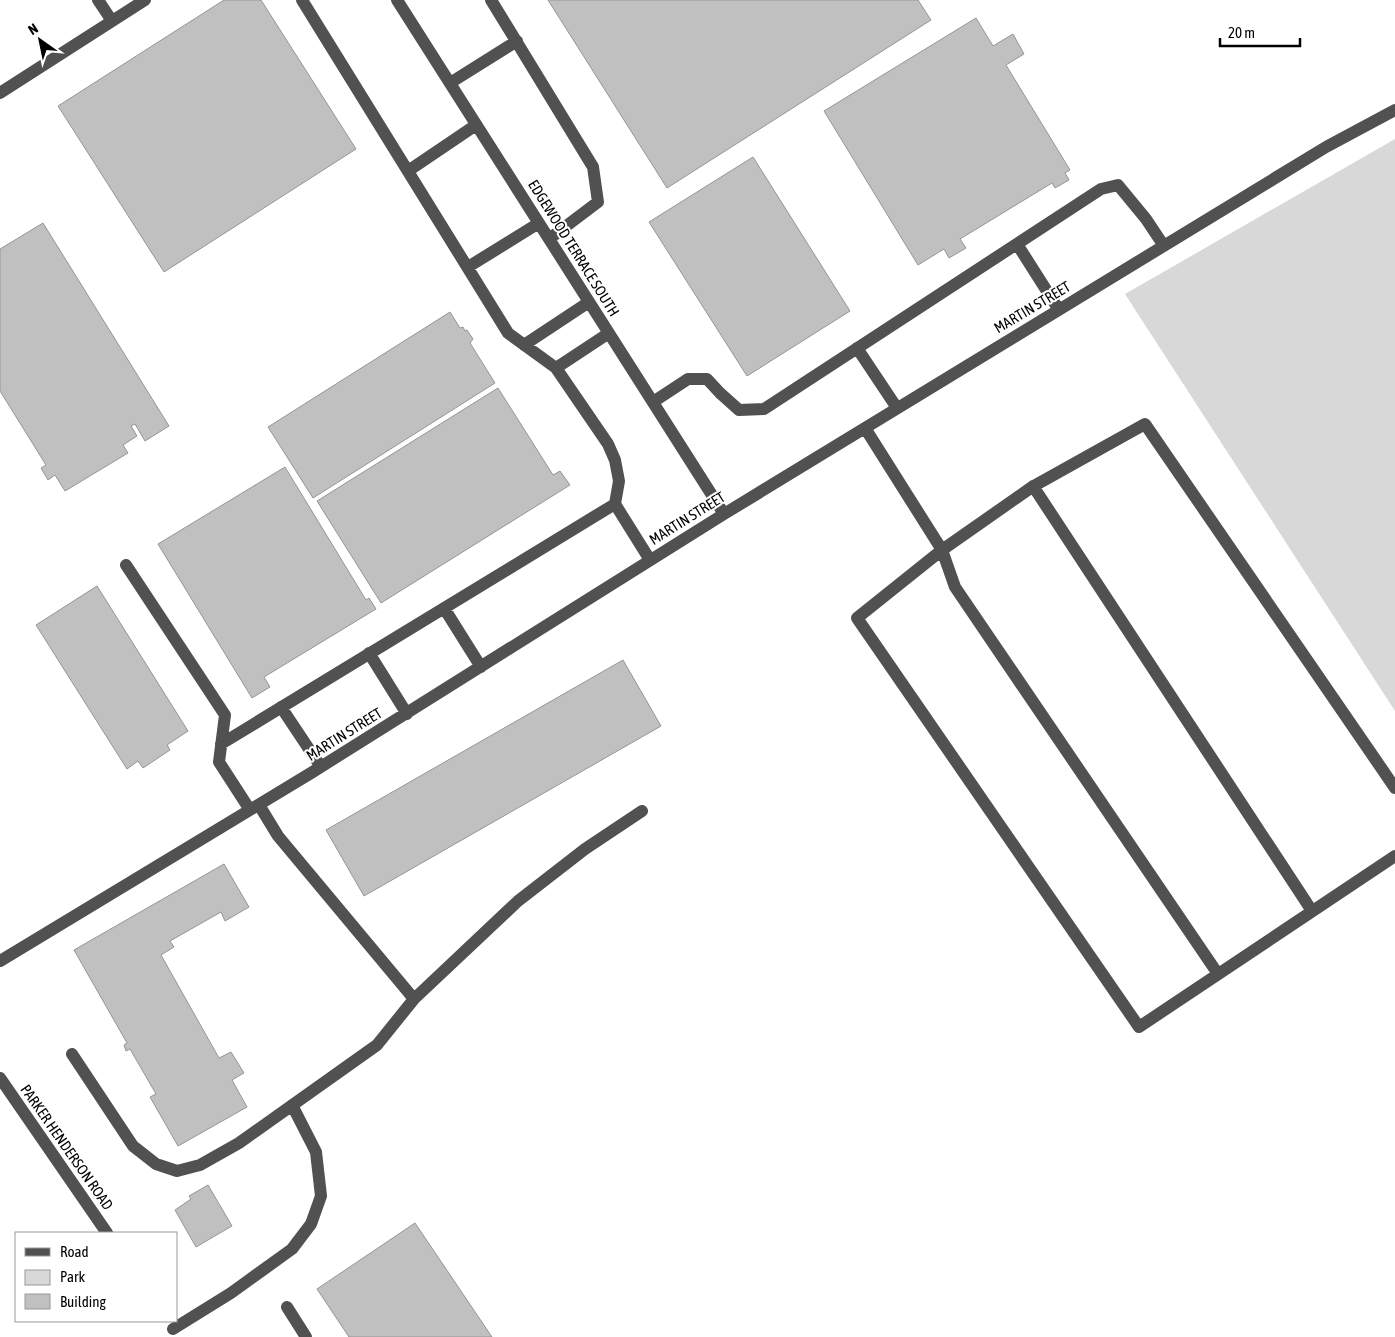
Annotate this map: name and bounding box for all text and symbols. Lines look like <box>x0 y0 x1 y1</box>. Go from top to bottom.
north arrow <box>15 15 65 65</box>
scale bar <box>1220 15 1300 47</box>
text: N <box>25 20 41 38</box>
text: 20 m <box>1228 24 1255 41</box>
street label: EDGEWOOD TERRACE SOUTH <box>525 177 623 319</box>
street label: MARTIN STREET <box>991 277 1074 336</box>
street label: MARTIN STREET <box>646 488 728 548</box>
street label: MARTIN STREET <box>303 704 385 764</box>
street label: PARKER HENDERSON ROAD <box>17 1081 117 1213</box>
legend <box>15 1232 178 1322</box>
text: Road <box>60 1243 89 1260</box>
text: Park <box>60 1268 85 1285</box>
text: Building <box>60 1293 106 1310</box>

